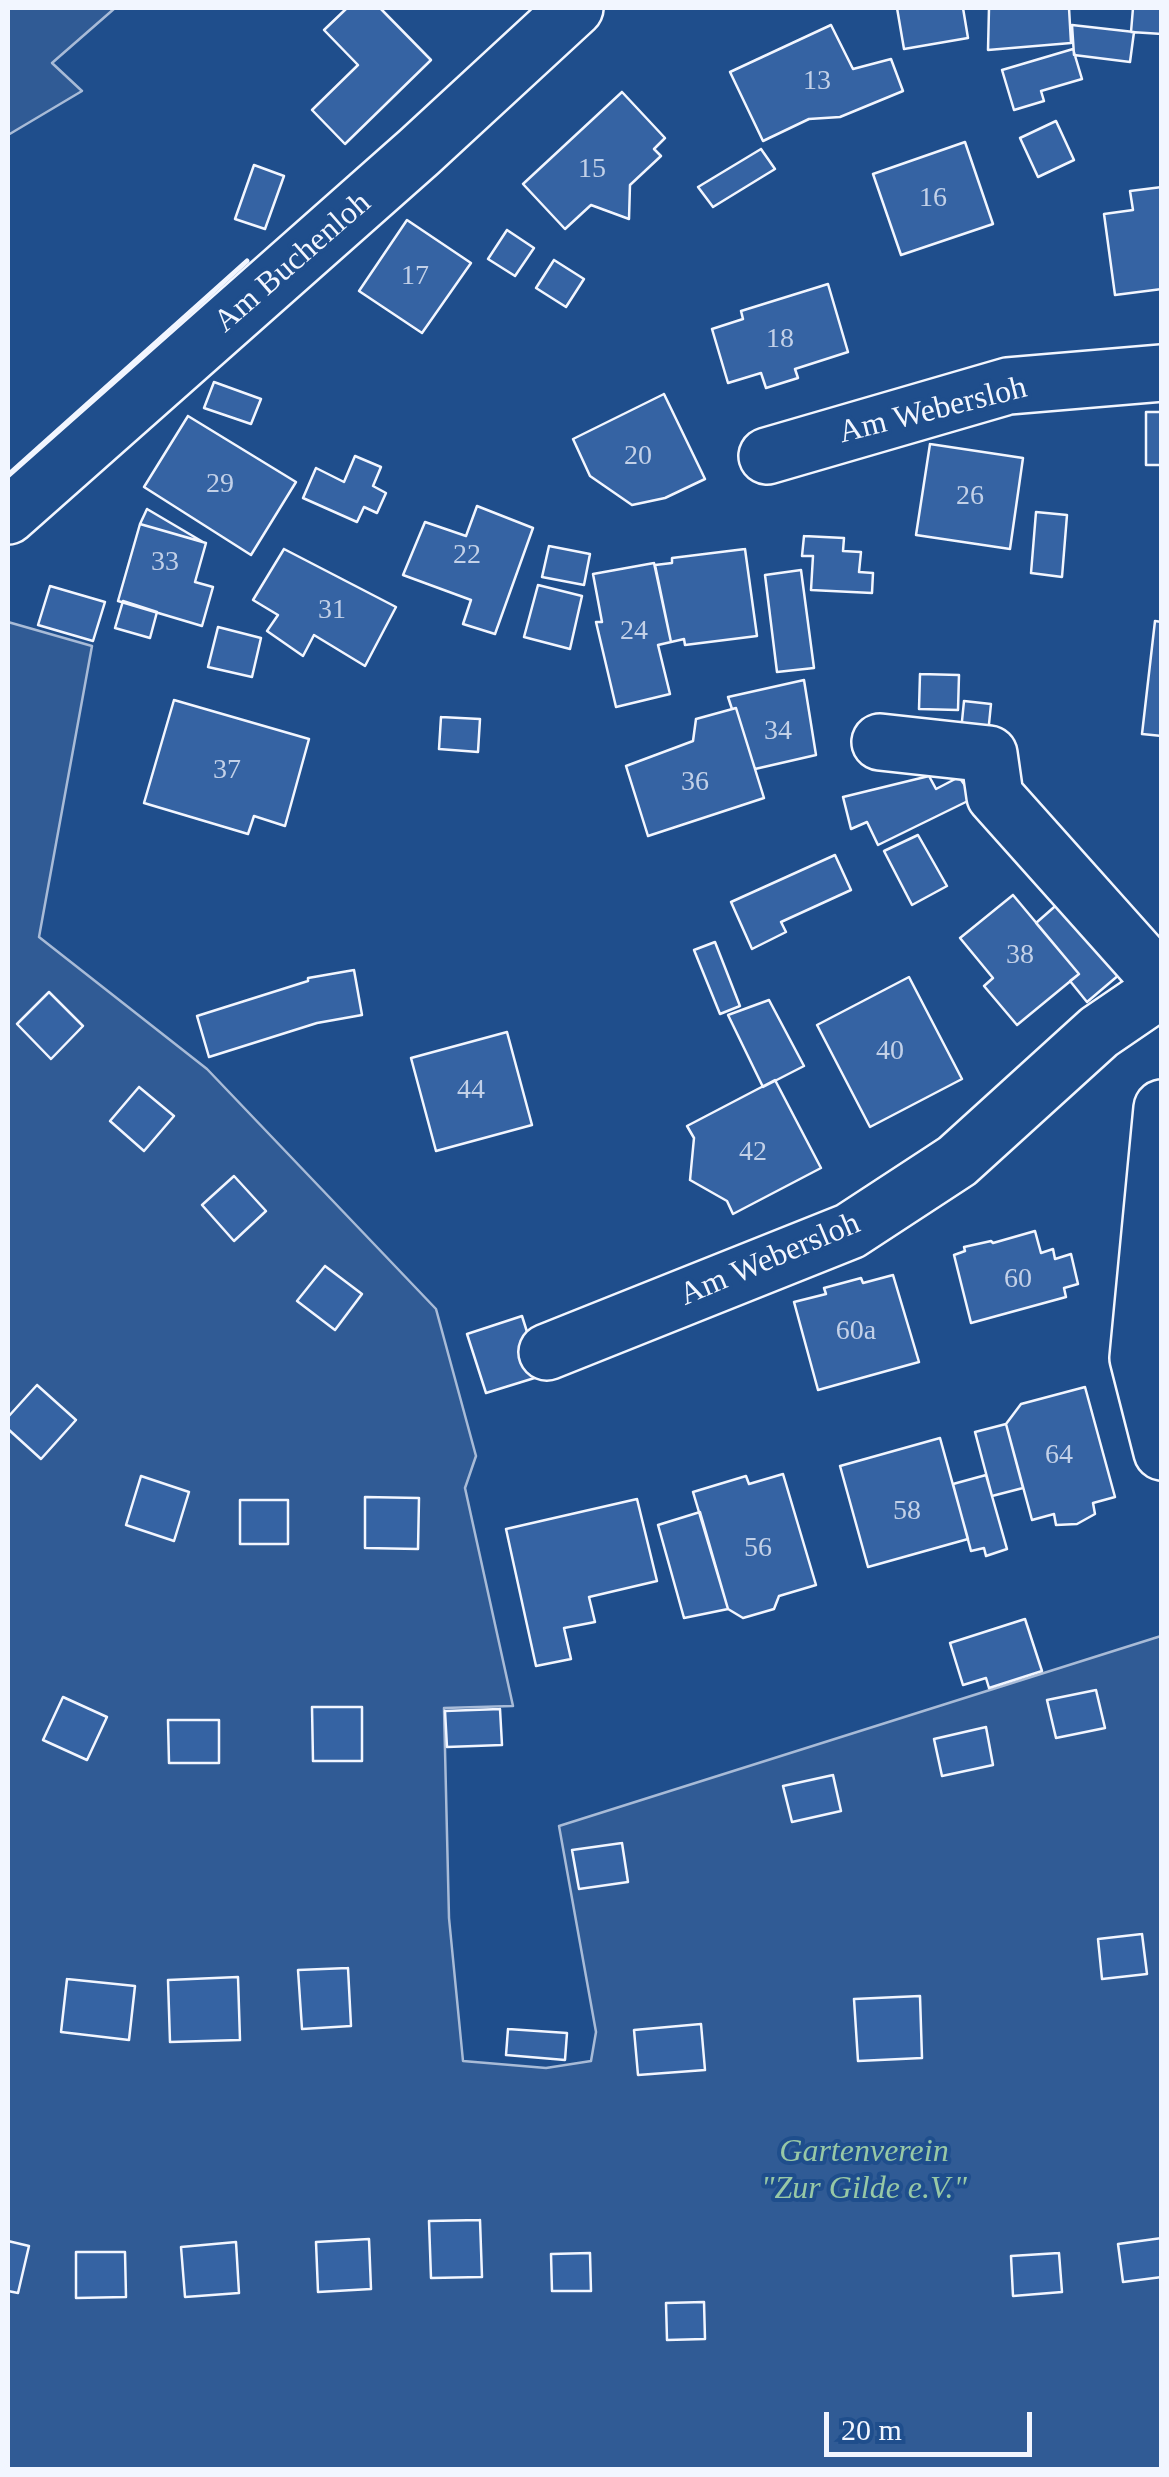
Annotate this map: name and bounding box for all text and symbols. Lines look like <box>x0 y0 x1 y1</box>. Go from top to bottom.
house number: 13 <box>803 65 831 99</box>
house number: 15 <box>578 153 606 187</box>
house number: 16 <box>919 182 947 216</box>
street label: Am Buchenloh <box>207 185 379 341</box>
house number: 17 <box>401 260 429 294</box>
house number: 18 <box>766 323 794 357</box>
street label: Am Webersloh <box>835 369 1031 453</box>
house number: 20 <box>624 440 652 474</box>
house number: 29 <box>206 468 234 502</box>
house number: 26 <box>956 480 984 514</box>
house number: 22 <box>453 539 481 573</box>
house number: 33 <box>151 546 179 580</box>
house number: 31 <box>318 594 346 628</box>
house number: 24 <box>620 615 648 649</box>
house number: 34 <box>764 715 792 749</box>
house number: 37 <box>213 754 241 788</box>
house number: 36 <box>681 766 709 800</box>
house number: 38 <box>1006 939 1034 973</box>
house number: 40 <box>876 1035 904 1069</box>
house number: 44 <box>457 1074 485 1108</box>
house number: 42 <box>739 1136 767 1170</box>
street label: Am Webersloh <box>674 1205 866 1315</box>
house number: 60 <box>1004 1263 1032 1297</box>
house number: 60a <box>836 1315 876 1349</box>
house number: 64 <box>1045 1439 1073 1473</box>
house number: 58 <box>893 1495 921 1529</box>
house number: 56 <box>744 1532 772 1566</box>
park label: Gartenverein "Zur Gilde e.V." <box>761 2134 967 2209</box>
scale bar <box>829 2392 1036 2454</box>
text: 20 m <box>841 2413 902 2446</box>

